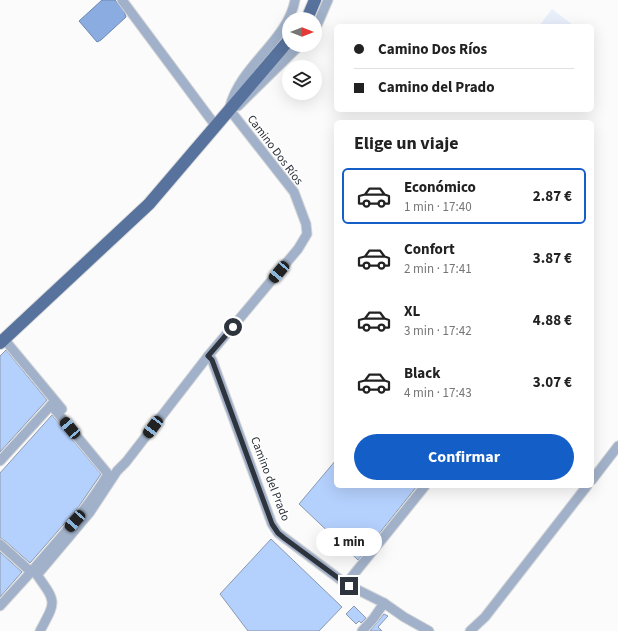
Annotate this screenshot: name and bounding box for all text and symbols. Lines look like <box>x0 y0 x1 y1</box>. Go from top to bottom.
north arrow <box>282 12 322 52</box>
map controls <box>282 12 322 100</box>
text: Camino Dos Ríos <box>378 39 487 60</box>
button: layers <box>282 60 322 100</box>
text: Camino del Prado <box>378 77 495 98</box>
street label: Camino Dos Ríos <box>243 111 307 189</box>
text: Elige un viaje <box>354 131 459 156</box>
text: Económico <box>404 177 476 198</box>
icon: car <box>356 178 392 214</box>
text: 2.87 € <box>533 186 572 207</box>
text: 1 min · 17:40 <box>404 198 472 216</box>
text: Confort <box>404 239 455 260</box>
icon: car <box>356 240 392 276</box>
text: 3.87 € <box>533 248 572 269</box>
car <box>267 259 291 285</box>
text: 2 min · 17:41 <box>404 260 472 278</box>
text: XL <box>404 301 420 322</box>
icon: car <box>356 302 392 338</box>
text: 4.88 € <box>533 310 572 331</box>
route start <box>224 318 242 336</box>
text: 3 min · 17:42 <box>404 322 472 340</box>
text: Black <box>404 363 441 384</box>
icon: car <box>356 364 392 400</box>
text: 3.07 € <box>533 372 572 393</box>
text: 4 min · 17:43 <box>404 384 472 402</box>
car <box>141 414 165 440</box>
car <box>58 415 82 441</box>
street label: Camino del Prado <box>246 434 294 524</box>
button: Confirmar <box>354 434 574 480</box>
car <box>63 508 87 534</box>
callout: 1 min <box>316 528 382 556</box>
text: 1 min <box>333 533 365 551</box>
route end <box>340 577 358 595</box>

